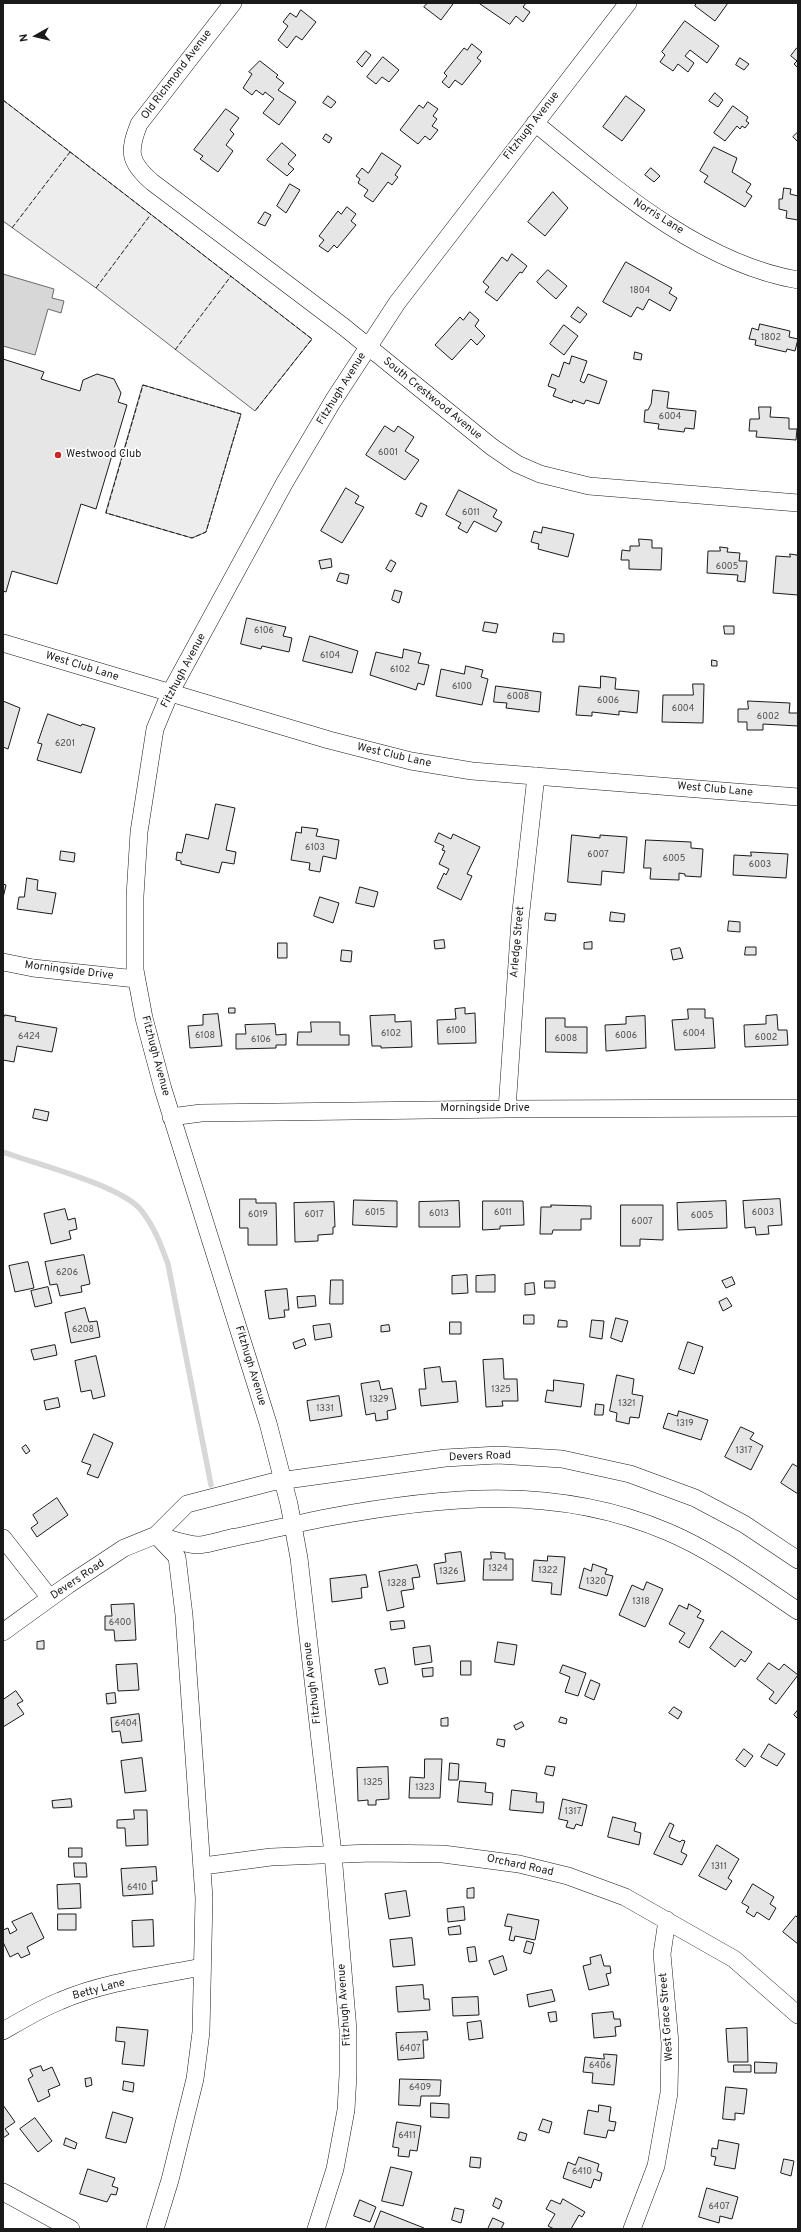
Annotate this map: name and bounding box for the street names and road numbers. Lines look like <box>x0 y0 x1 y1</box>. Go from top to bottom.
street label: Old Richmond Avenue <box>139 27 215 123</box>
street label: Fitzhugh Avenue <box>501 89 563 163</box>
street label: Norris Lane <box>630 196 686 238</box>
street label: Fitzhugh Avenue <box>315 350 369 428</box>
street label: South Crestwood Avenue <box>380 355 484 443</box>
street label: Fitzhugh Avenue <box>159 631 209 711</box>
street label: West Club Lane <box>44 650 120 684</box>
street label: West Club Lane <box>356 741 432 771</box>
street label: West Club Lane <box>677 780 753 800</box>
street label: Arledge Street <box>508 906 528 978</box>
street label: Morningside Drive <box>24 959 114 983</box>
street label: Fitzhugh Avenue <box>138 1014 172 1098</box>
street label: Morningside Drive <box>440 1102 530 1116</box>
street label: Fitzhugh Avenue <box>232 1325 268 1407</box>
street label: Devers Road <box>449 1449 511 1465</box>
street label: Devers Road <box>49 1557 107 1603</box>
street label: Fitzhugh Avenue <box>301 1641 325 1725</box>
street label: Orchard Road <box>485 1852 555 1880</box>
street label: Fitzhugh Avenue <box>336 1963 354 2047</box>
street label: West Grace Street <box>657 1972 677 2062</box>
street label: Betty Lane <box>71 1977 127 2003</box>

